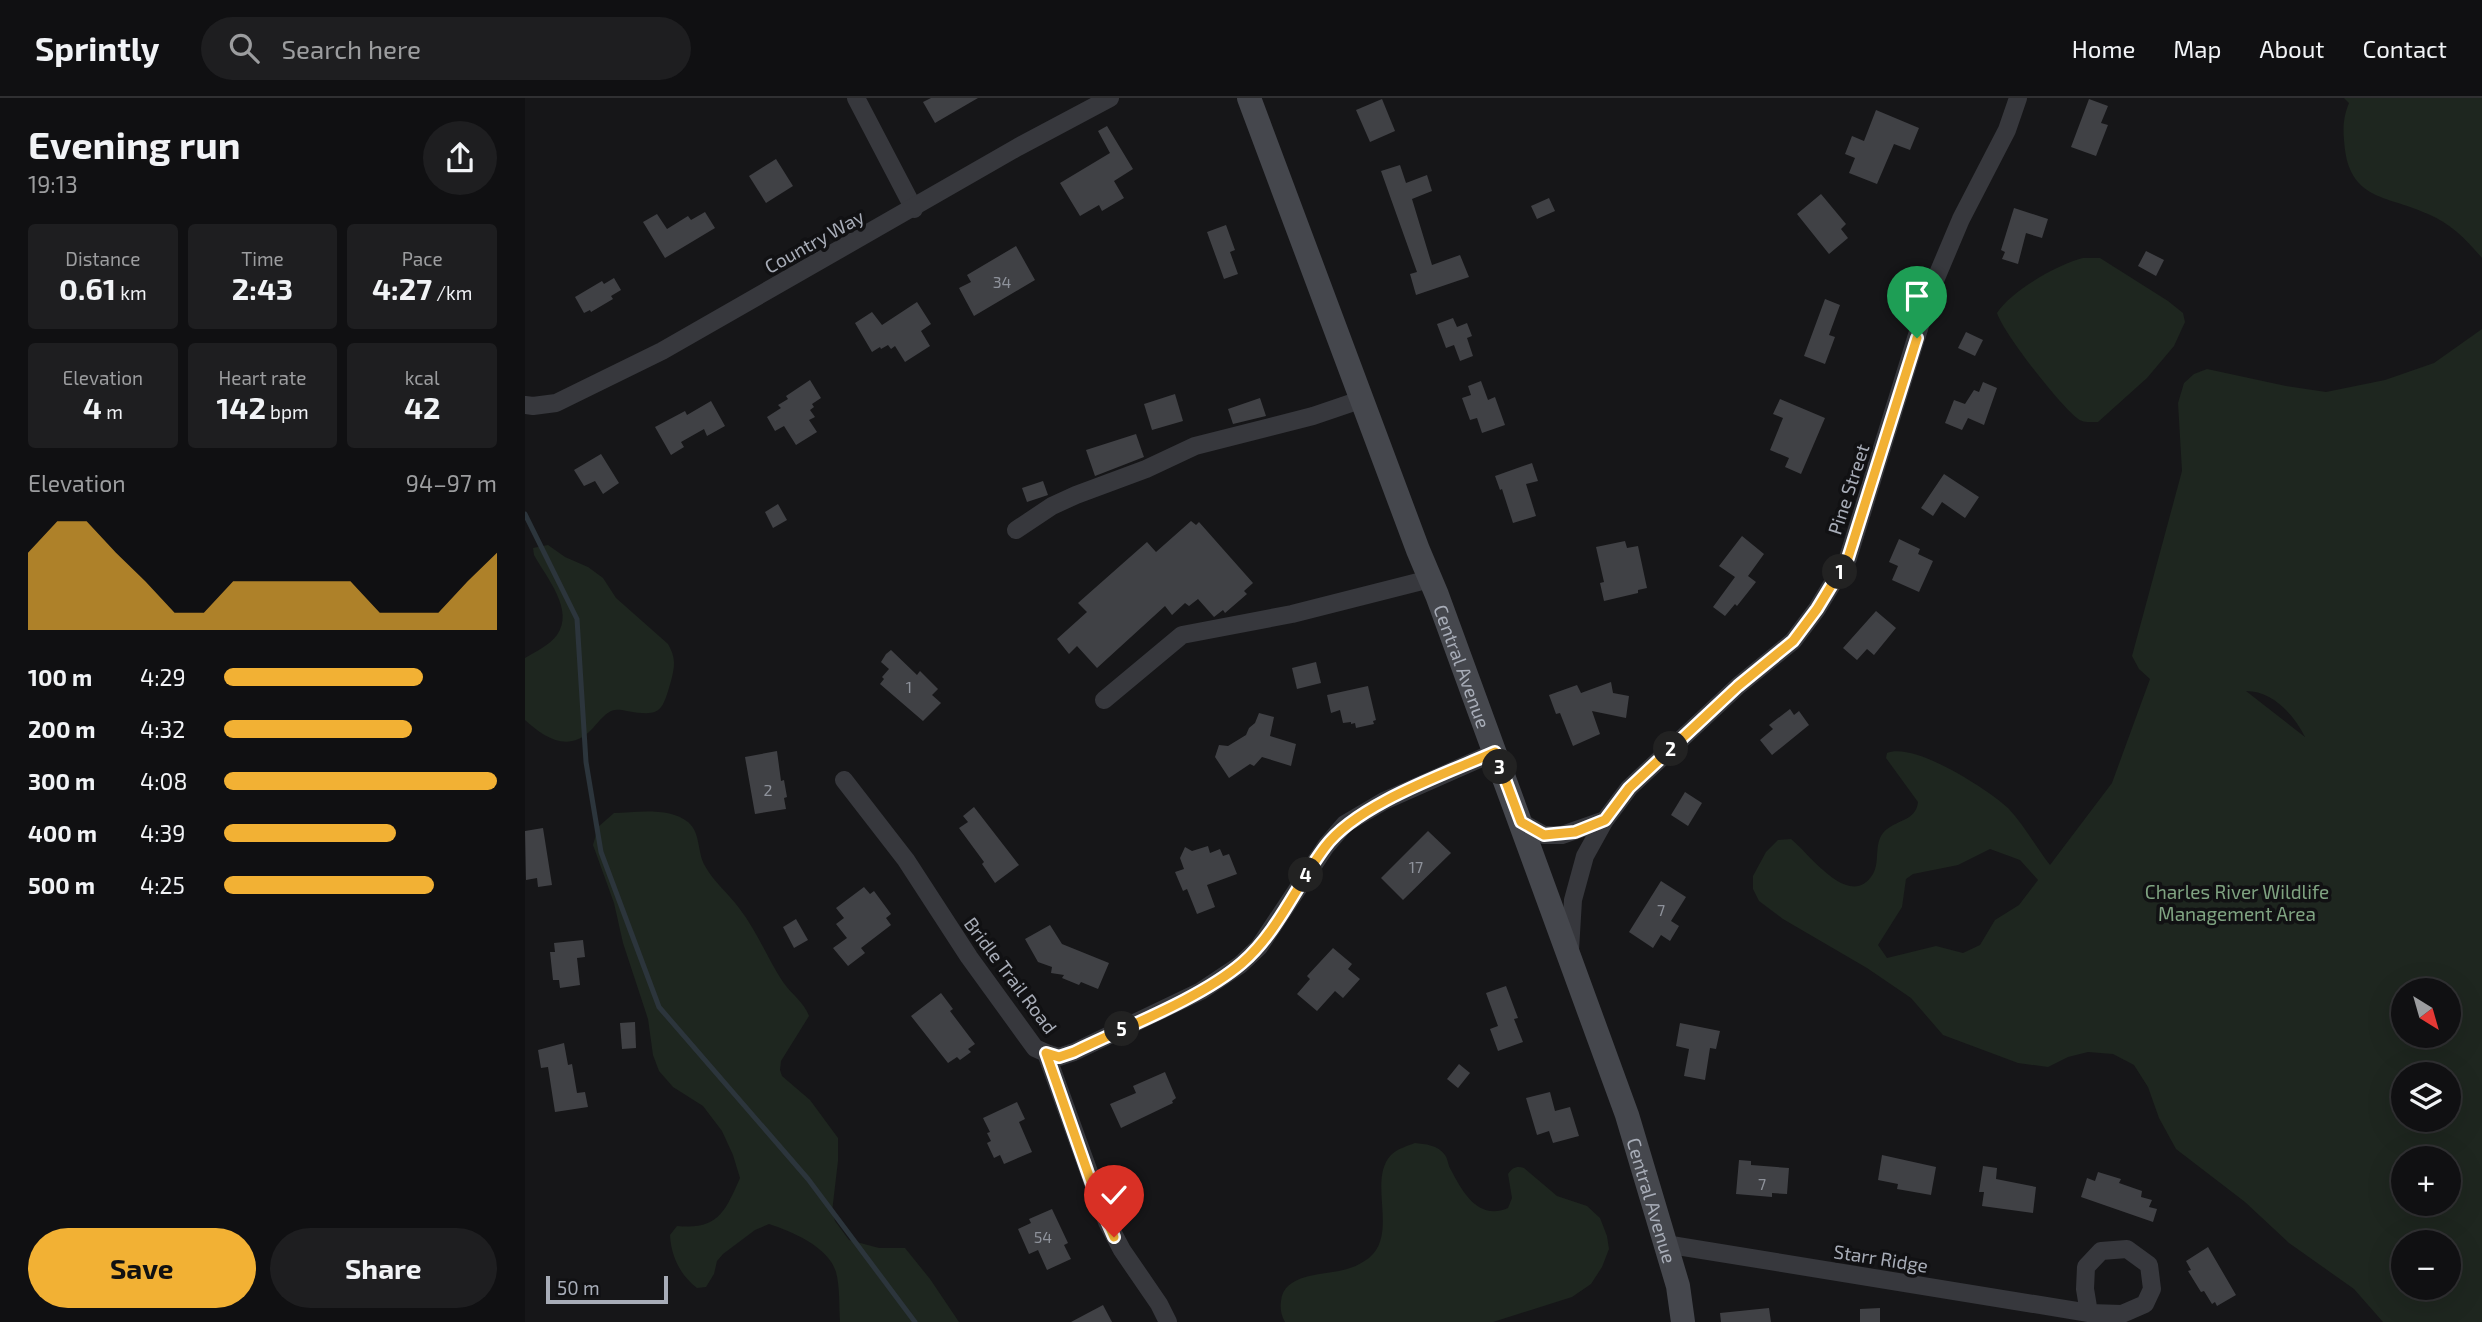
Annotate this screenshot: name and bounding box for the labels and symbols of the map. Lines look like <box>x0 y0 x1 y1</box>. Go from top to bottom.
street label: Country Way <box>760 204 868 278</box>
pin <box>1887 266 1947 338</box>
house number: 34 <box>993 272 1012 291</box>
street label: Pine Street <box>1823 441 1873 537</box>
pin: 1 <box>1823 554 1857 589</box>
street label: Central Avenue <box>1430 601 1496 731</box>
house number: 1 <box>906 677 912 696</box>
pin: 2 <box>1653 732 1689 766</box>
pin: 3 <box>1483 750 1517 784</box>
house number: 2 <box>764 780 773 799</box>
house number: 17 <box>1409 857 1423 876</box>
pin: 4 <box>1289 858 1323 892</box>
park label: Charles River Wildlife Management Area <box>2145 880 2329 925</box>
house number: 7 <box>1657 900 1665 919</box>
street label: Bridle Trail Road <box>960 912 1062 1038</box>
north arrow <box>2391 978 2461 1048</box>
pin: 5 <box>1105 1012 1139 1046</box>
street label: Central Avenue <box>1623 1135 1682 1266</box>
pin <box>1084 1165 1144 1237</box>
house number: 7 <box>1758 1174 1766 1193</box>
house number: 54 <box>1034 1227 1052 1246</box>
street label: Starr Ridge <box>1832 1239 1930 1277</box>
scale bar <box>546 1273 669 1305</box>

